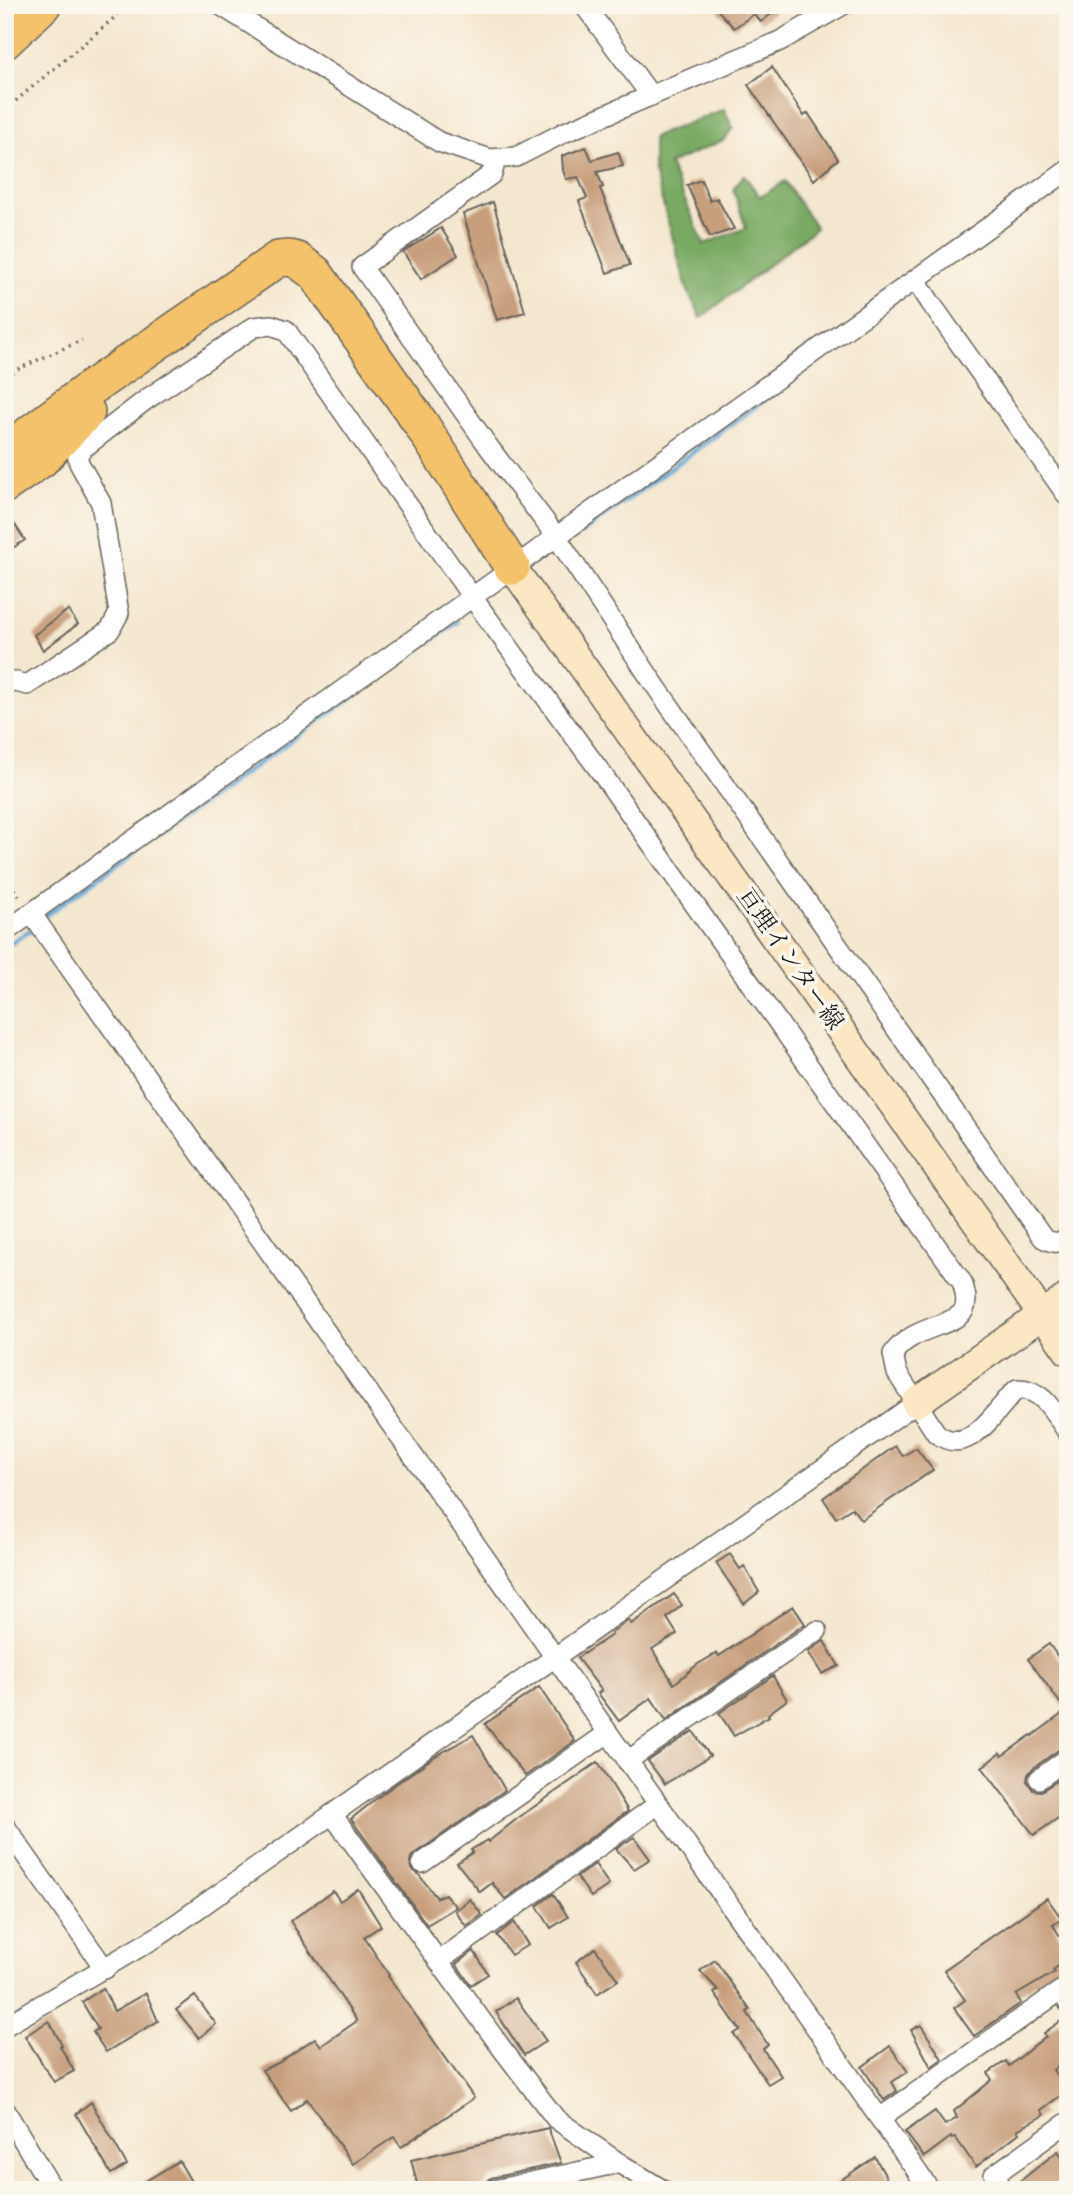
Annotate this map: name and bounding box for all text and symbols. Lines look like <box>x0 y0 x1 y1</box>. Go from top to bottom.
street label: 亘理インター線 <box>729 882 851 1036</box>

